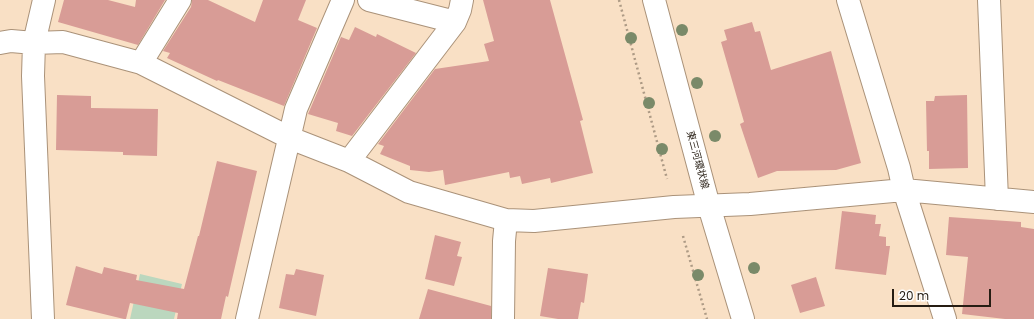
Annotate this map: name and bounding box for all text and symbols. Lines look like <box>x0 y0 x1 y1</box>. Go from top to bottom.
street label: 東三河環状線 <box>683 129 711 191</box>
scale bar <box>894 281 993 307</box>
text: 20 m <box>899 287 929 304</box>

